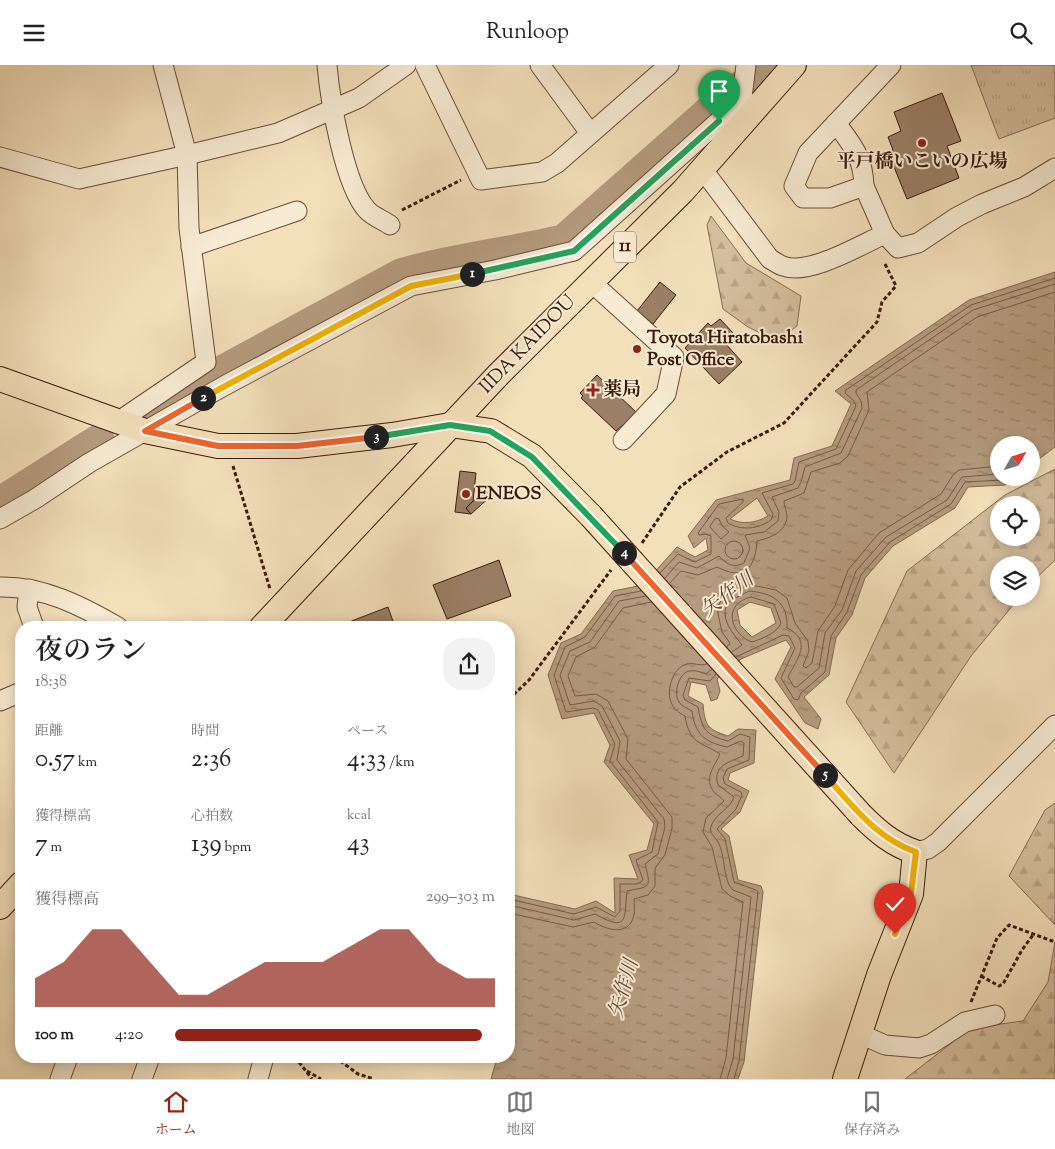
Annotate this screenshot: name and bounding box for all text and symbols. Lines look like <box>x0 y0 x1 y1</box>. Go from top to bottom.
text: Runloop <box>486 17 569 49</box>
icon: menu <box>20 19 48 47</box>
icon: search <box>1007 19 1035 47</box>
pin <box>698 70 740 121</box>
icon: arrive <box>705 77 733 105</box>
marker: 平戸橋いこいの広場 <box>916 137 928 149</box>
place label: 平戸橋いこいの広場 <box>836 149 1008 176</box>
road number: 11 <box>614 231 636 263</box>
pin: 1 <box>460 261 484 287</box>
text: 1 <box>470 264 475 284</box>
street label: IIDA KAIDOU <box>474 289 583 400</box>
place label: Toyota Hiratobashi Post Office <box>647 325 804 374</box>
marker: Toyota Hiratobashi Post Office <box>631 343 643 355</box>
place label: 薬局 <box>603 377 641 404</box>
marker: 薬局 <box>587 384 599 396</box>
pin: 2 <box>190 385 216 411</box>
text: 2 <box>200 388 207 408</box>
pin: 3 <box>364 425 388 449</box>
text: 3 <box>374 427 379 447</box>
north arrow <box>990 436 1040 486</box>
map controls <box>990 436 1040 606</box>
place label: ENEOS <box>476 481 542 508</box>
marker: ENEOS <box>460 488 472 500</box>
button: locate <box>990 496 1040 546</box>
pin: 4 <box>612 541 636 565</box>
text: 4 <box>621 543 628 563</box>
button: layers <box>990 556 1040 606</box>
water label: 矢作川 <box>695 565 762 626</box>
text: 夜のラン <box>35 632 147 672</box>
button: share <box>443 638 495 690</box>
text: 18:38 <box>35 671 67 694</box>
text: 距離 <box>35 722 63 742</box>
text: 時間 <box>191 722 219 742</box>
text: ペース <box>347 722 388 742</box>
text: 0.57 <box>35 742 75 778</box>
text: 2:36 <box>191 742 232 778</box>
text: 4:33 <box>347 742 386 778</box>
text: km <box>75 753 97 773</box>
text: /km <box>386 753 415 773</box>
pin: 5 <box>812 763 838 787</box>
text: 5 <box>823 765 828 785</box>
text: kcal <box>347 806 371 826</box>
text: 獲得標高 <box>35 807 91 827</box>
text: 心拍数 <box>191 807 233 827</box>
text: 43 <box>347 826 370 862</box>
text: 7 <box>35 827 48 863</box>
text: 139 <box>191 827 222 863</box>
text: m <box>48 838 62 858</box>
text: bpm <box>222 838 251 858</box>
pin <box>874 883 916 934</box>
text: 299–303 m <box>426 886 495 909</box>
text: 獲得標高 <box>35 889 99 912</box>
icon: check <box>881 890 909 918</box>
water label: 矢作川 <box>603 954 648 1022</box>
text: 100 m <box>35 1024 74 1047</box>
text: 4:20 <box>115 1024 143 1047</box>
tab: ホーム <box>155 1088 197 1141</box>
tab: 地図 <box>506 1088 534 1141</box>
tab: 保存済み <box>844 1088 900 1141</box>

